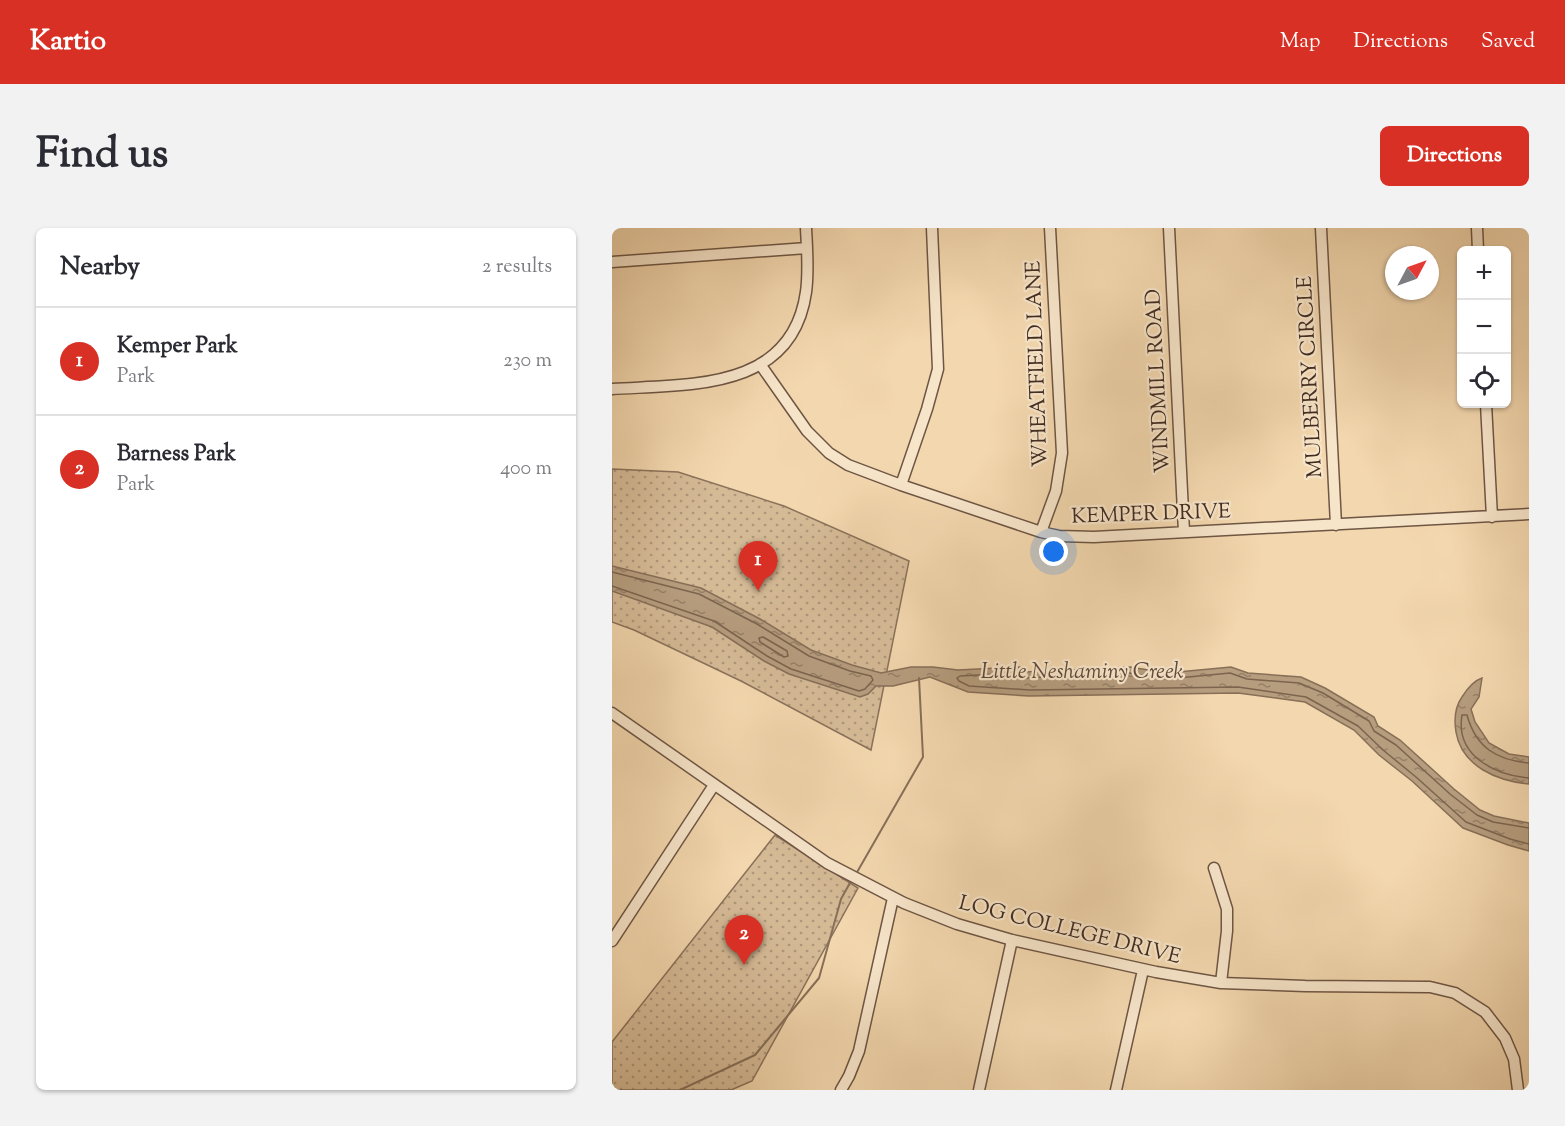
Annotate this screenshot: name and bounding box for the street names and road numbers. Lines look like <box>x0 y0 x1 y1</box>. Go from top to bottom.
street label: WHEATFIELD LANE <box>1019 260 1057 468</box>
street label: MULBERRY CIRCLE <box>1291 275 1331 479</box>
street label: WINDMILL ROAD <box>1139 288 1179 474</box>
street label: KEMPER DRIVE <box>1071 497 1232 533</box>
street label: LOG COLLEGE DRIVE <box>955 889 1184 973</box>

